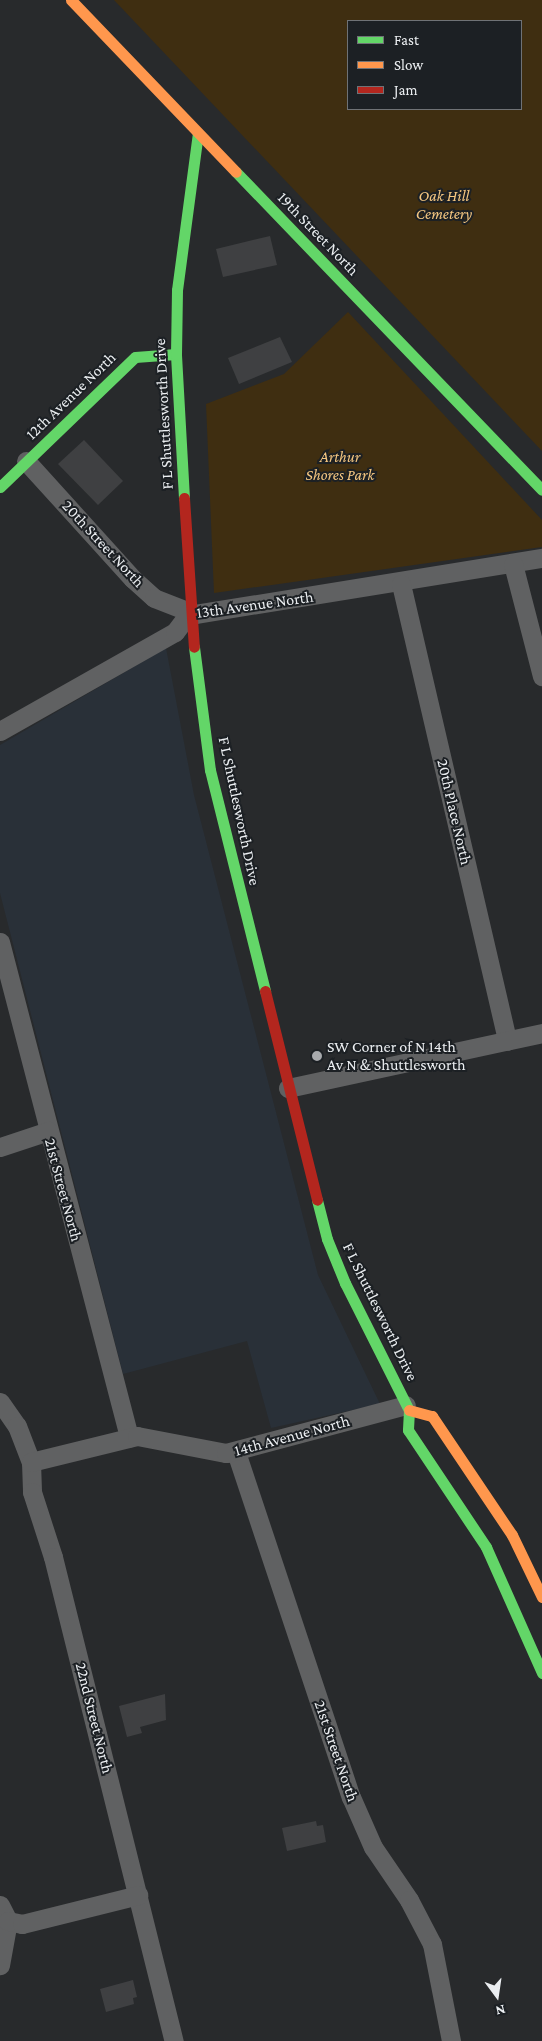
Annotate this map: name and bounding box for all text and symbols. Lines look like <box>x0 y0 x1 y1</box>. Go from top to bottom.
legend <box>347 20 522 110</box>
text: Fast <box>394 32 419 48</box>
text: Slow <box>394 57 423 73</box>
text: Jam <box>394 82 417 98</box>
park label: Oak Hill Cemetery <box>416 186 472 224</box>
street label: 19th Street North <box>273 188 363 280</box>
street label: F L Shuttlesworth Drive <box>150 338 178 490</box>
street label: 12th Avenue North <box>22 348 120 444</box>
park label: Arthur Shores Park <box>305 447 375 485</box>
street label: 20th Street North <box>58 497 148 591</box>
street label: 13th Avenue North <box>195 587 315 623</box>
street label: F L Shuttlesworth Drive <box>214 735 264 887</box>
street label: 20th Place North <box>433 757 475 867</box>
place label: SW Corner of N 14th Av N & Shuttlesworth <box>327 1037 466 1075</box>
marker: SW Corner of N 14th Av N & Shuttlesworth <box>311 1050 323 1062</box>
street label: 21st Street North <box>40 1136 86 1244</box>
street label: F L Shuttlesworth Drive <box>338 1240 422 1384</box>
street label: 14th Avenue North <box>232 1411 352 1461</box>
street label: 22nd Street North <box>71 1661 117 1775</box>
street label: 21st Street North <box>310 1698 362 1804</box>
north arrow <box>472 1971 522 2021</box>
text: N <box>494 2002 507 2019</box>

